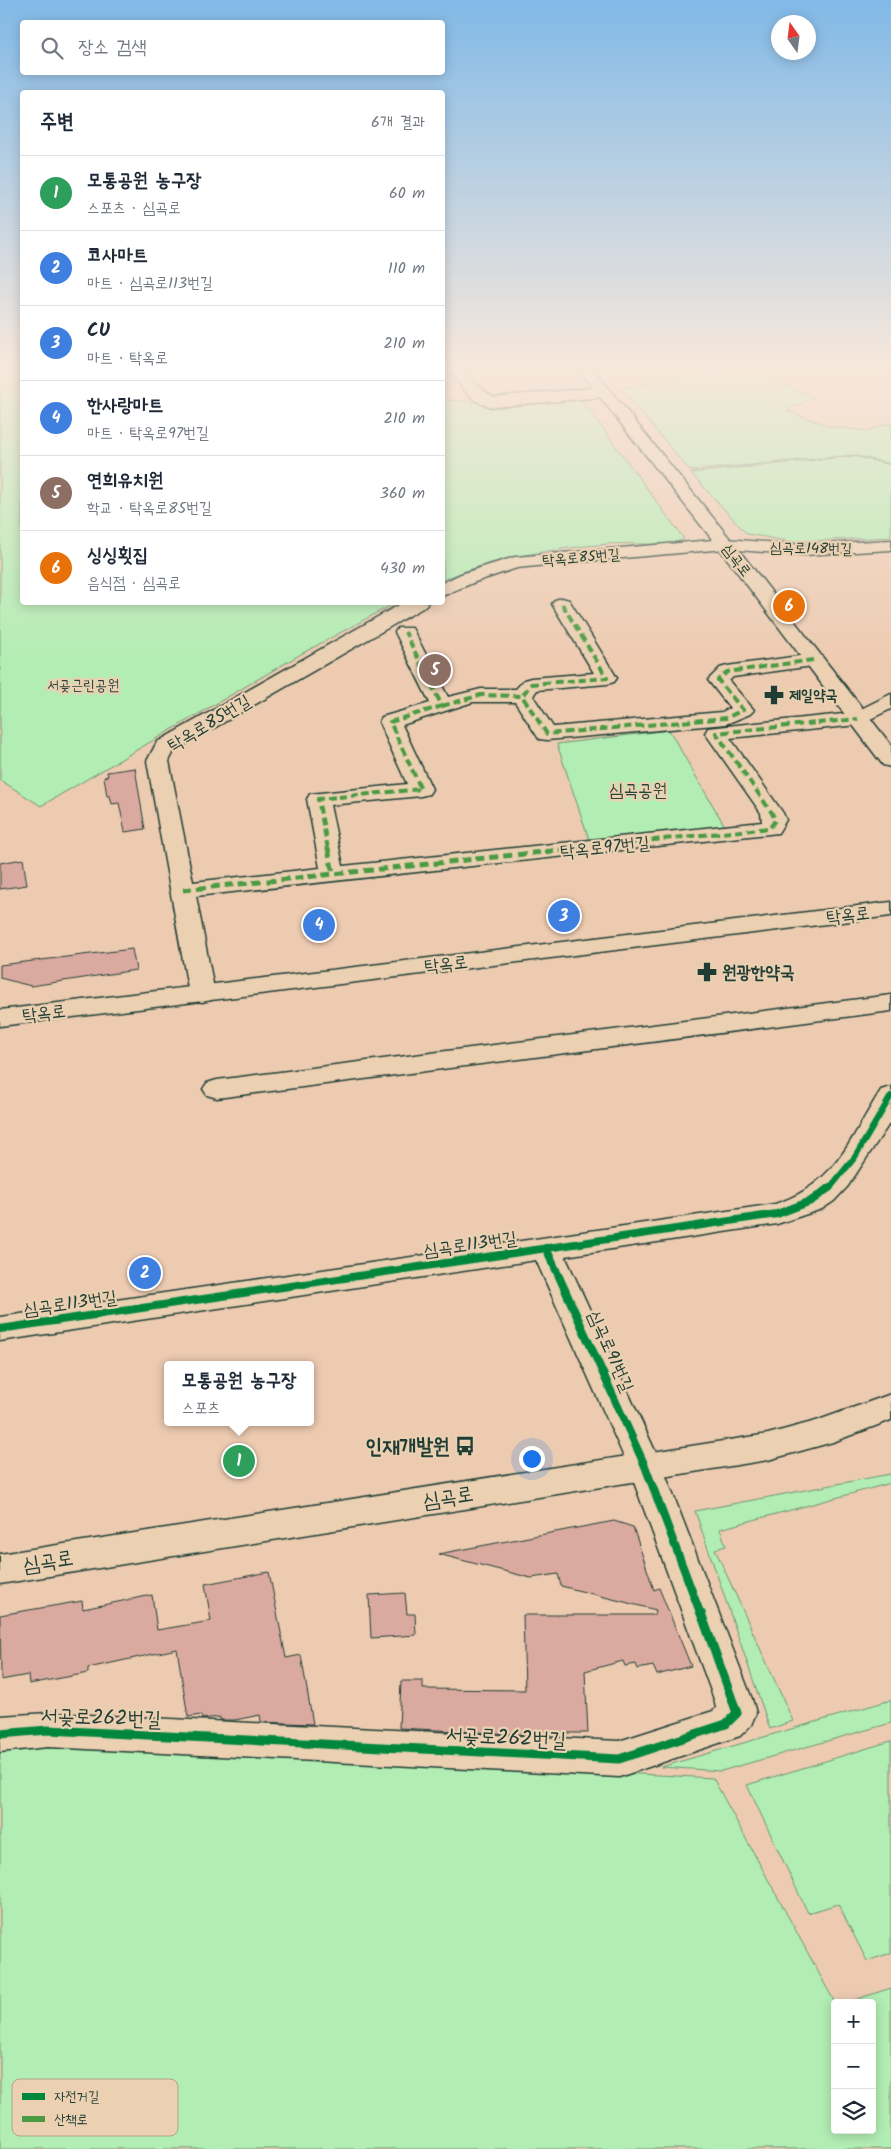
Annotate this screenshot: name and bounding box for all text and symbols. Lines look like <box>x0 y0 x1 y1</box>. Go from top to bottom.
north arrow <box>771 15 816 60</box>
search box <box>20 20 445 75</box>
text: 장소 검색 <box>78 33 147 63</box>
icon: search <box>38 34 66 62</box>
text: 주변 <box>40 106 74 139</box>
text: 6개 결과 <box>371 110 425 135</box>
text: 모통공원 농구장 <box>87 166 201 196</box>
text: 1 <box>54 181 58 206</box>
text: 60 m <box>389 181 425 206</box>
text: 스포츠 · 심곡로 <box>87 196 181 221</box>
text: 코사마트 <box>87 241 148 271</box>
text: 2 <box>51 256 61 281</box>
text: 110 m <box>388 256 425 281</box>
text: 마트 · 심곡로113번길 <box>87 271 213 296</box>
text: CU <box>87 316 110 346</box>
text: 3 <box>52 331 60 356</box>
text: 210 m <box>384 331 425 356</box>
text: 마트 · 탁옥로 <box>87 346 168 371</box>
text: 한사랑마트 <box>87 391 163 421</box>
text: 4 <box>52 406 60 431</box>
text: 210 m <box>384 406 425 431</box>
text: 마트 · 탁옥로97번길 <box>87 421 209 446</box>
text: 연희유치원 <box>87 466 163 496</box>
text: 5 <box>52 481 60 506</box>
text: 360 m <box>380 481 425 506</box>
text: 학교 · 탁옥로85번길 <box>87 496 212 521</box>
street label: 심곡로148번길 <box>770 536 852 562</box>
street label: 심곡로 <box>716 539 757 582</box>
text: 싱싱횟집 <box>87 541 148 571</box>
street label: 탁옥로85번길 <box>541 543 621 573</box>
text: 6 <box>52 556 60 581</box>
text: 430 m <box>380 556 425 581</box>
text: 음식점 · 심곡로 <box>87 571 181 596</box>
pin: 6 <box>773 587 805 625</box>
pin: 5 <box>419 651 451 689</box>
park label: 서곶근린공원 <box>47 674 119 698</box>
pharmacy icon: 제일약국 <box>763 684 785 706</box>
place label: 제일약국 <box>789 684 837 708</box>
street label: 탁옥로85번길 <box>162 688 258 761</box>
park label: 심곡공원 <box>609 777 667 806</box>
street label: 탁옥로97번길 <box>559 829 652 868</box>
pin: 3 <box>548 897 580 935</box>
street label: 탁옥로 <box>825 899 872 934</box>
pin: 4 <box>303 906 335 944</box>
street label: 탁옥로 <box>423 948 470 983</box>
place label: 원광한약국 <box>722 959 794 988</box>
pharmacy icon: 원광한약국 <box>696 961 718 983</box>
street label: 탁옥로 <box>21 997 68 1032</box>
street label: 심곡로113번길 <box>422 1225 519 1266</box>
pin: 2 <box>129 1254 161 1292</box>
street label: 심곡로113번길 <box>22 1284 119 1325</box>
street label: 심곡로91번길 <box>579 1306 641 1398</box>
popup <box>164 1361 314 1426</box>
text: 모통공원 농구장 <box>182 1366 296 1396</box>
text: 스포츠 <box>182 1396 220 1421</box>
place label: 인재개발원 <box>366 1431 450 1464</box>
bus stop icon: 인재개발원 <box>454 1435 476 1457</box>
pin: 1 <box>223 1442 255 1480</box>
your location <box>519 1446 545 1472</box>
street label: 심곡로 <box>421 1478 476 1519</box>
street label: 심곡로 <box>21 1542 76 1583</box>
street label: 서곶로262번길 <box>40 1700 162 1737</box>
street label: 서곶로262번길 <box>445 1719 567 1758</box>
map controls <box>831 1999 876 2134</box>
button: + <box>831 1999 876 2044</box>
button: − <box>831 2044 876 2089</box>
legend <box>12 2079 178 2136</box>
text: 자전거길 <box>54 2086 100 2108</box>
button: layers <box>831 2089 876 2134</box>
text: 산책로 <box>54 2109 88 2131</box>

